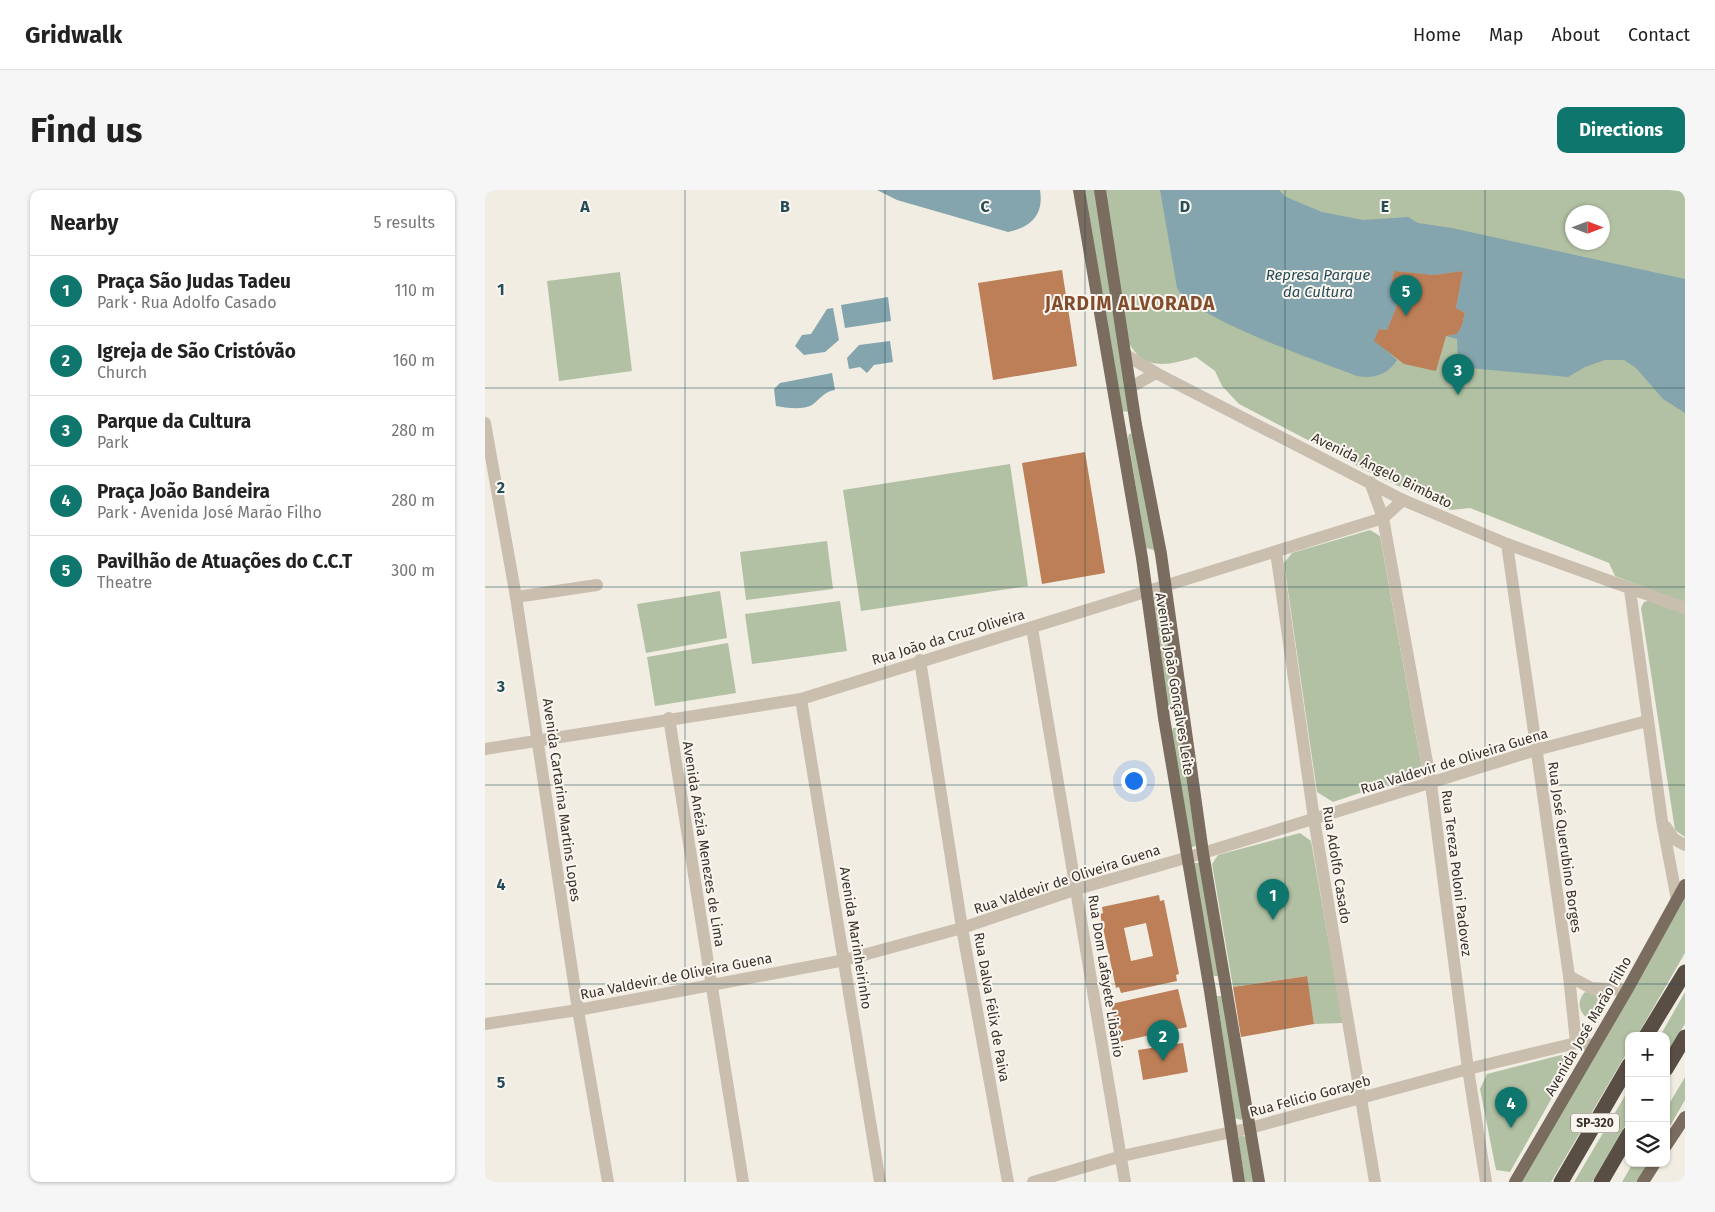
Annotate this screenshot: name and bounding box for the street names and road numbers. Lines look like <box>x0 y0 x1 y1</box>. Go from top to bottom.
street label: Avenida Ângelo Bimbato <box>1309 428 1455 512</box>
street label: Avenida João Gonçalves Leite <box>1152 592 1197 777</box>
street label: Rua João da Cruz Oliveira <box>870 606 1027 669</box>
street label: Avenida Cartarina Martins Lopes <box>539 697 584 903</box>
street label: Rua Valdevir de Oliveira Guena <box>1358 725 1550 798</box>
street label: Avenida Anézia Menezes de Lima <box>679 740 728 948</box>
street label: Rua José Querubino Borges <box>1544 760 1585 934</box>
street label: Rua Tereza Poloni Padovez <box>1438 789 1475 957</box>
street label: Rua Adolfo Casado <box>1319 805 1354 925</box>
street label: Rua Valdevir de Oliveira Guena <box>972 841 1163 918</box>
street label: Avenida Marinheirinho <box>836 866 875 1011</box>
street label: Rua Dom Lafayete Libânio <box>1084 893 1127 1059</box>
street label: Rua Dalva Félix de Paiva <box>970 931 1013 1083</box>
street label: Rua Valdevir de Oliveira Guena <box>579 950 773 1003</box>
street label: Avenida José Marão Filho <box>1541 953 1635 1099</box>
street label: Rua Felicio Gorayeb <box>1248 1072 1373 1121</box>
road number: SP-320 <box>1571 1114 1619 1132</box>

